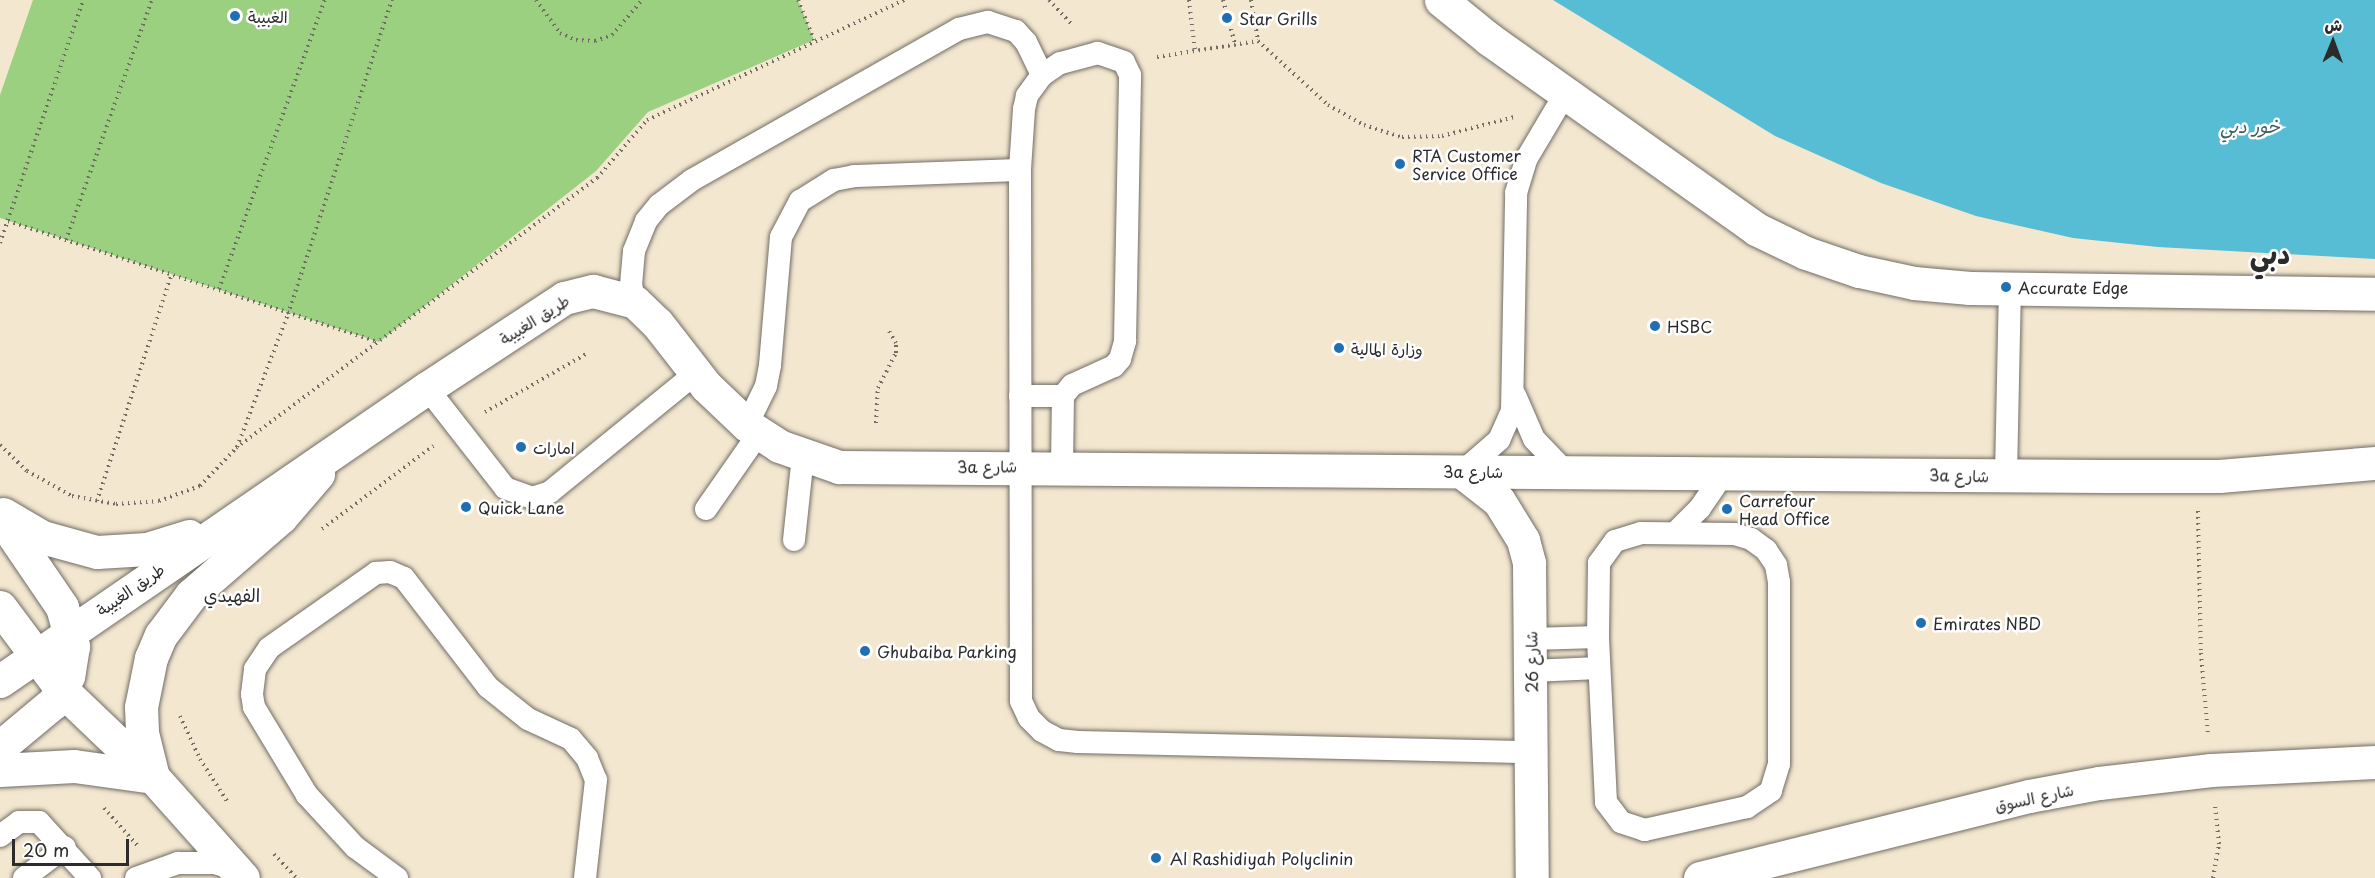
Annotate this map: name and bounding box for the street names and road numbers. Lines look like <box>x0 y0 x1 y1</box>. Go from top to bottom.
street label: طريق الغبيبة <box>496 290 572 348</box>
street label: 3a شارع <box>957 456 1017 476</box>
street label: 3a شارع <box>1443 461 1503 481</box>
street label: 3a شارع <box>1929 465 1989 485</box>
street label: طريق الغبيبة <box>92 559 168 619</box>
street label: شارع 26 <box>1521 631 1541 693</box>
street label: شارع السوق <box>1993 779 2075 815</box>

